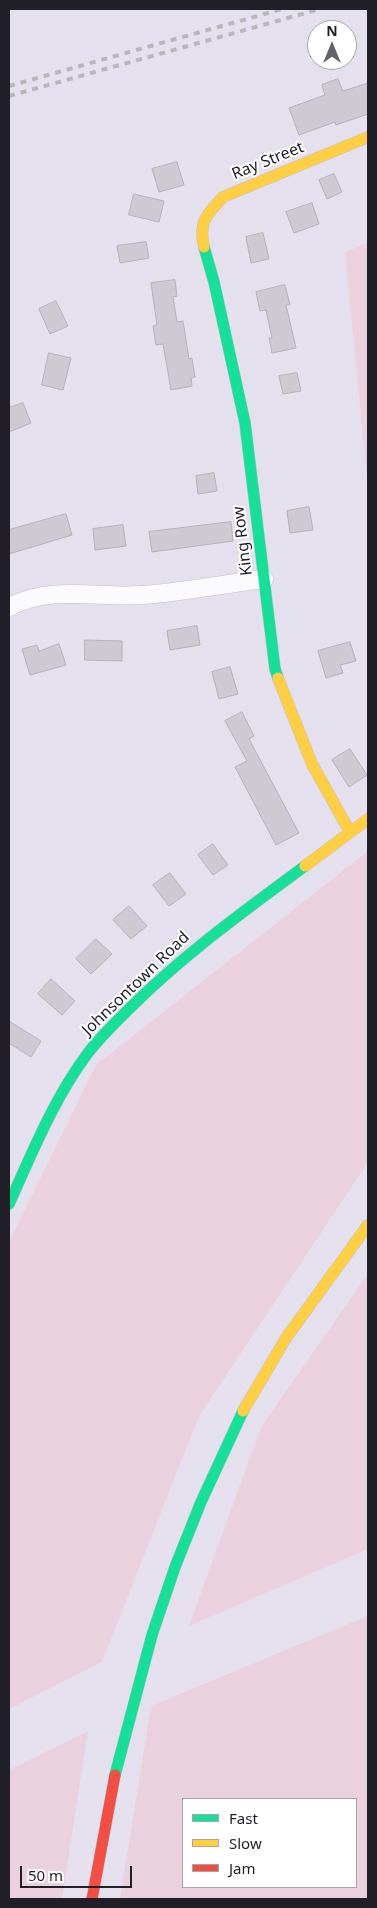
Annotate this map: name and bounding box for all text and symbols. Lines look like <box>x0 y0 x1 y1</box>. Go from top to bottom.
north arrow <box>307 20 357 70</box>
text: N <box>326 21 338 40</box>
street label: Ray Street <box>229 138 307 184</box>
street label: King Row <box>229 505 257 577</box>
street label: Johnsontown Road <box>79 928 193 1040</box>
legend <box>182 1798 357 1888</box>
text: Fast <box>229 1808 258 1828</box>
text: Slow <box>229 1833 262 1853</box>
scale bar <box>22 1856 135 1888</box>
text: Jam <box>229 1858 256 1878</box>
text: 50 m <box>28 1865 63 1885</box>

